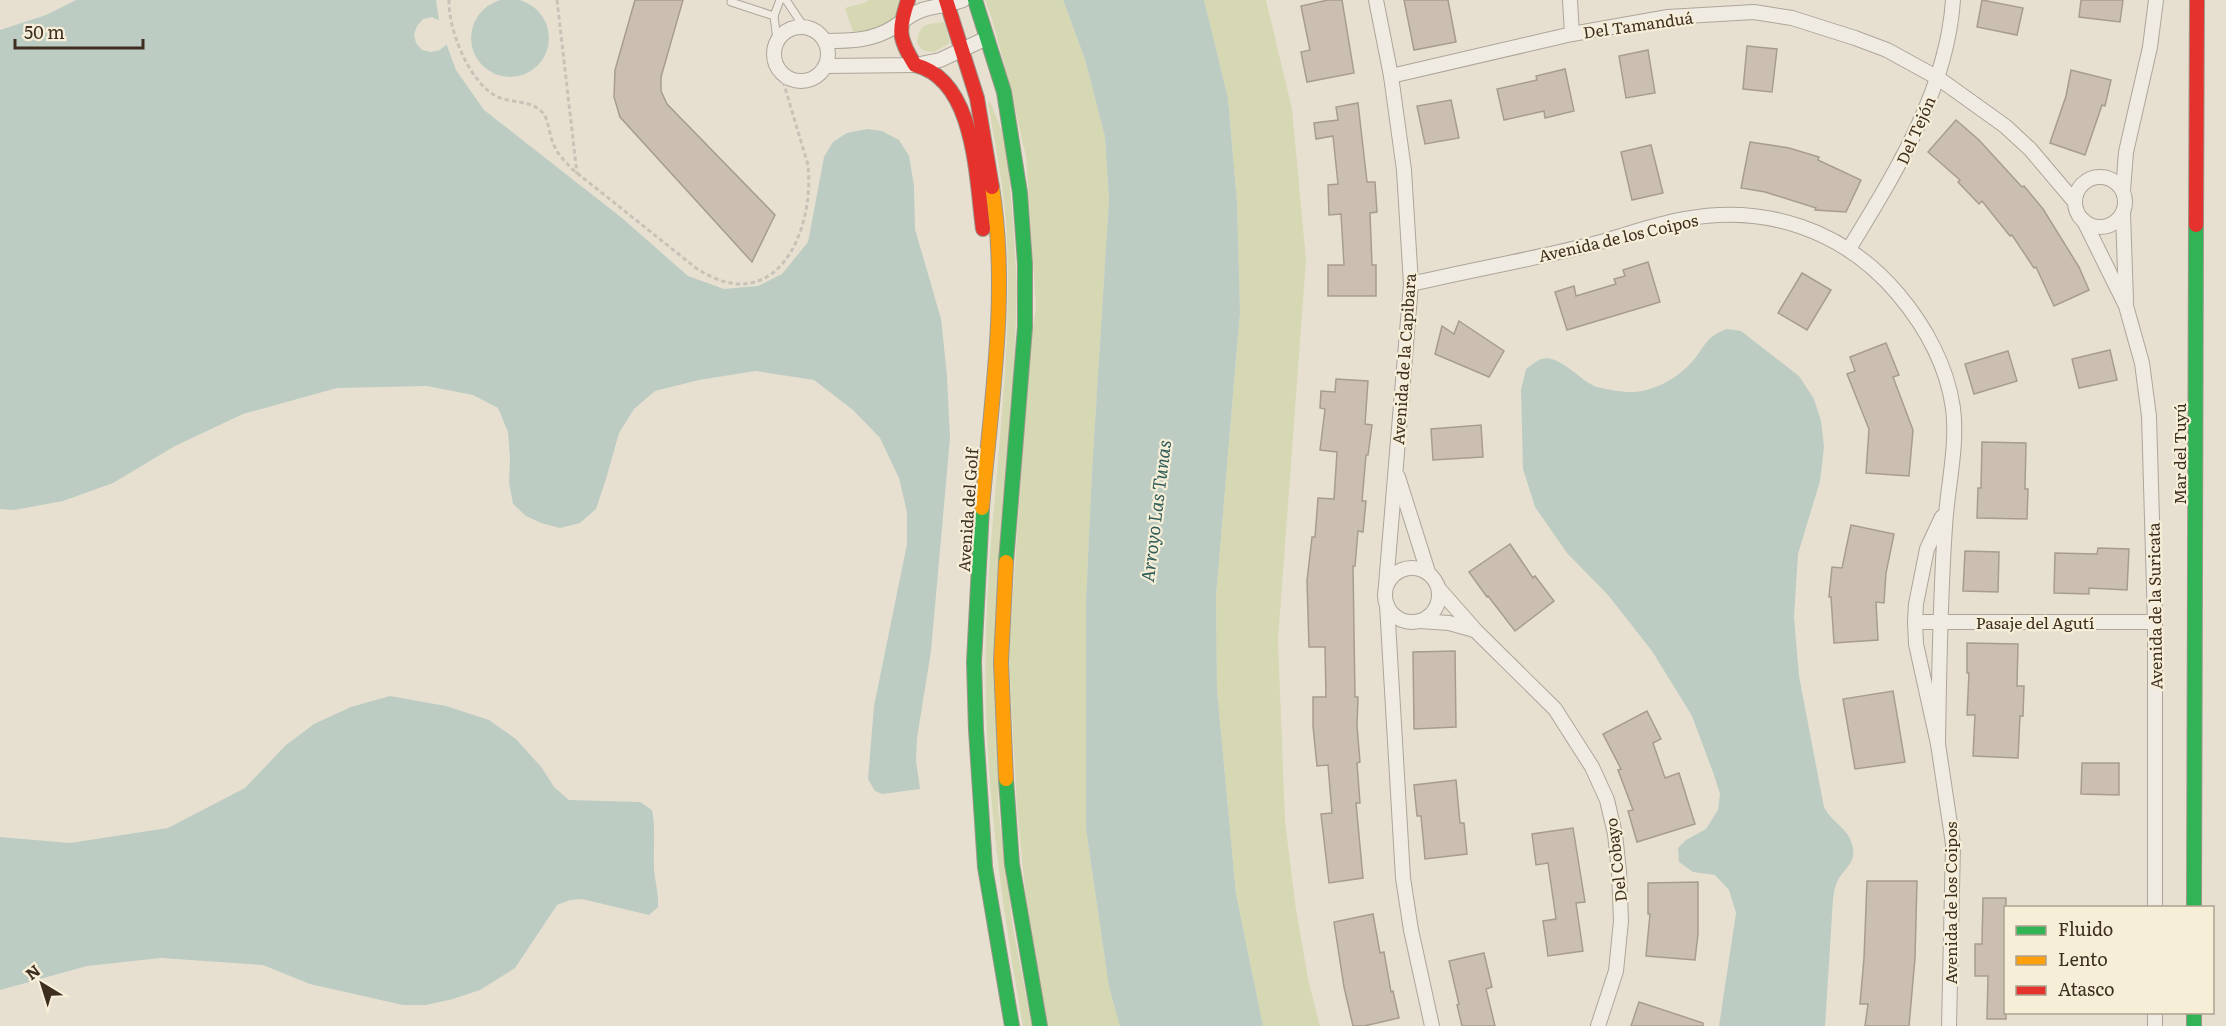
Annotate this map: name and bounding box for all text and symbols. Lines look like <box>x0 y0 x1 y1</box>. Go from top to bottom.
street label: Del Tamanduá <box>1581 4 1695 44</box>
scale bar <box>15 12 142 50</box>
text: 50 m <box>24 18 65 45</box>
street label: Del Tejón <box>1889 92 1941 168</box>
street label: Avenida de los Coipos <box>1536 207 1700 267</box>
street label: Avenida de la Capibara <box>1385 272 1421 446</box>
street label: Mar del Tuyú <box>2167 403 2191 505</box>
water label: Arroyo Las Tunas <box>1133 438 1177 584</box>
street label: Avenida del Golf <box>951 446 983 573</box>
street label: Avenida de la Suricata <box>2141 522 2167 690</box>
street label: Pasaje del Agutí <box>1976 610 2094 634</box>
street label: Del Cobayo <box>1598 817 1632 903</box>
street label: Avenida de los Coipos <box>1938 821 1962 985</box>
legend <box>2004 906 2214 1014</box>
text: Fluido <box>2058 915 2113 942</box>
text: Lento <box>2058 945 2108 972</box>
north arrow <box>12 954 72 1014</box>
text: N <box>19 958 45 985</box>
text: Atasco <box>2058 975 2115 1002</box>

